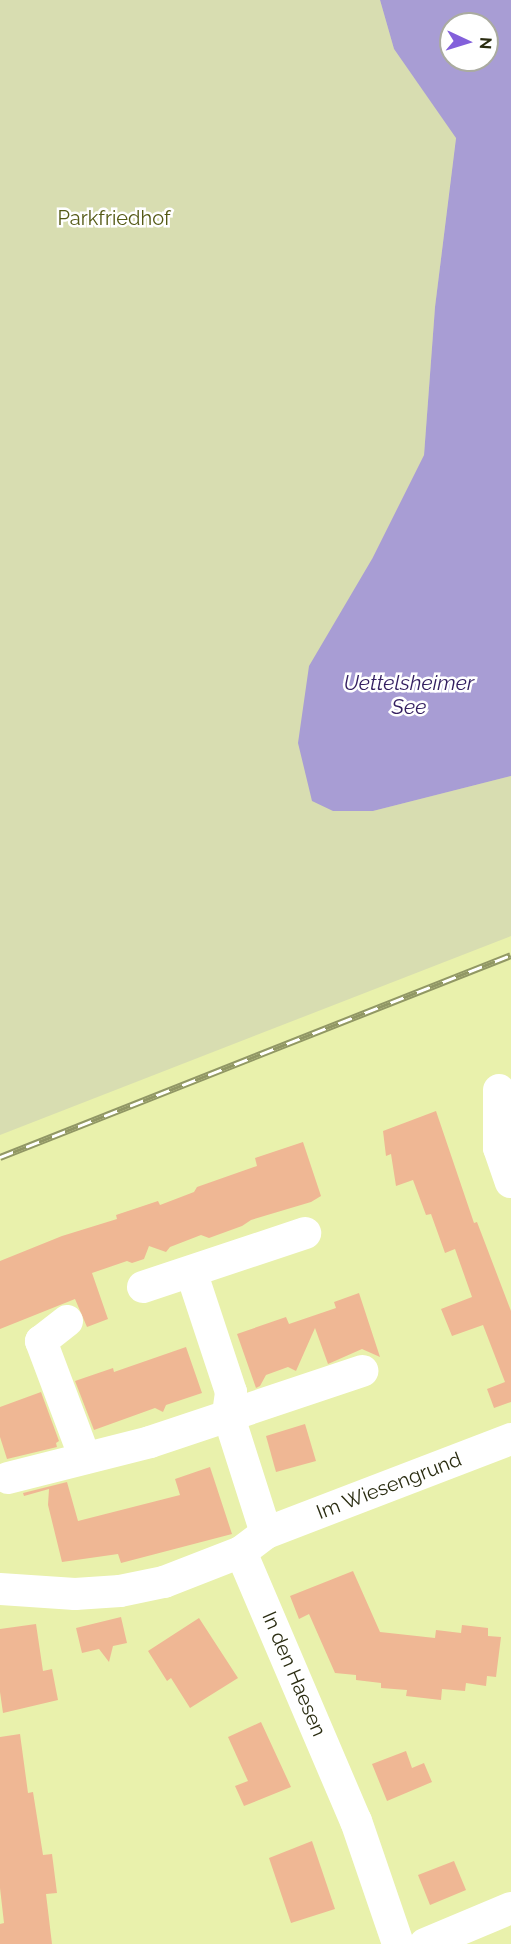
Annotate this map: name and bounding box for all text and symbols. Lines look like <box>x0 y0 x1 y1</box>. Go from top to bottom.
north arrow <box>439 12 499 72</box>
text: N <box>476 36 495 50</box>
park label: Parkfriedhof <box>58 206 170 230</box>
water label: Uettelsheimer See <box>344 670 474 720</box>
street label: Im Wiesengrund <box>313 1447 465 1525</box>
street label: In den Haesen <box>257 1608 331 1740</box>

